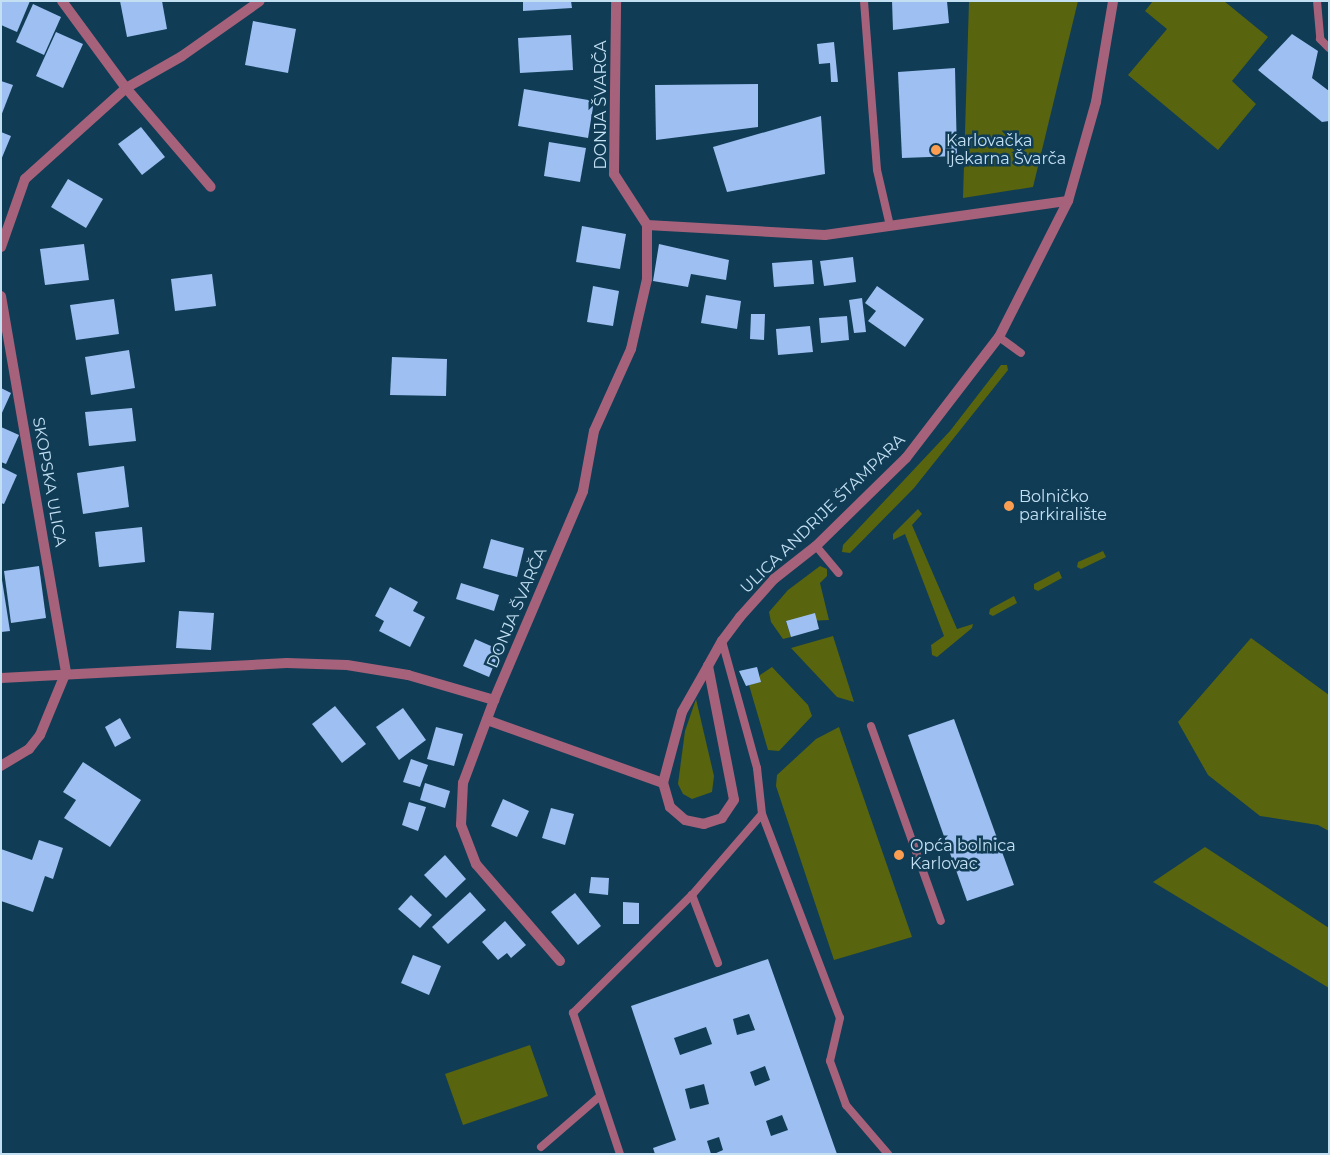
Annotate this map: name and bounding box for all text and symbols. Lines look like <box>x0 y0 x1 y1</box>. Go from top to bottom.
street label: DONJA ŠVARČA <box>591 40 611 170</box>
place label: Karlovačka ljekarna Švarča <box>946 131 1066 169</box>
marker: Karlovačka ljekarna Švarča <box>930 144 942 156</box>
street label: SKOPSKA ULICA <box>28 416 70 548</box>
street label: ULICA ANDRIJE ŠTAMPARA <box>737 430 909 598</box>
place label: Bolničko parkiralište <box>1019 487 1107 525</box>
marker: Bolničko parkiralište <box>1003 500 1015 512</box>
street label: DONJA ŠVARČA <box>483 545 551 671</box>
place label: Opća bolnica Karlovac <box>910 836 1016 874</box>
marker: Opća bolnica Karlovac <box>892 848 906 862</box>

